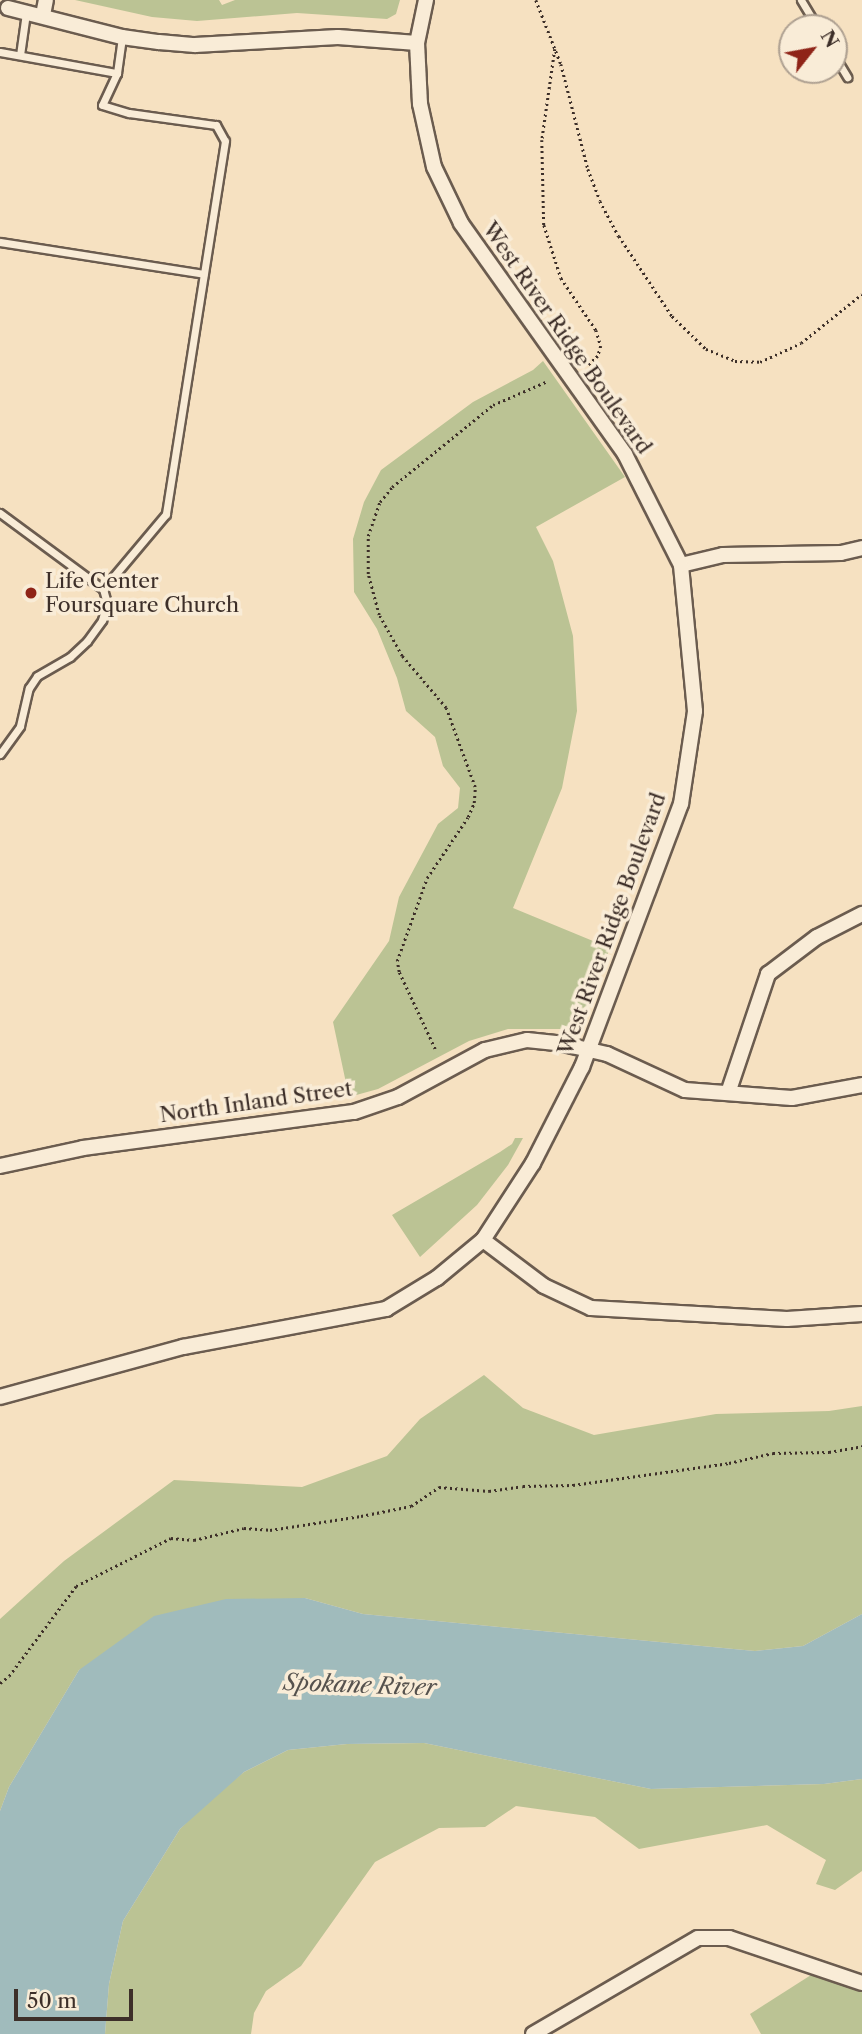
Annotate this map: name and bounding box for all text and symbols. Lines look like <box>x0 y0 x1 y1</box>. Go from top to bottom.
north arrow <box>778 14 848 84</box>
text: N <box>816 26 844 52</box>
street label: West River Ridge Boulevard <box>477 217 657 459</box>
place label: Life Center Foursquare Church <box>45 568 239 618</box>
marker: Life Center Foursquare Church <box>23 585 39 601</box>
street label: West River Ridge Boulevard <box>553 789 671 1059</box>
street label: North Inland Street <box>158 1076 354 1128</box>
water label: Spokane River <box>283 1669 437 1701</box>
scale bar <box>18 1974 136 2018</box>
text: 50 m <box>27 1988 77 2013</box>

